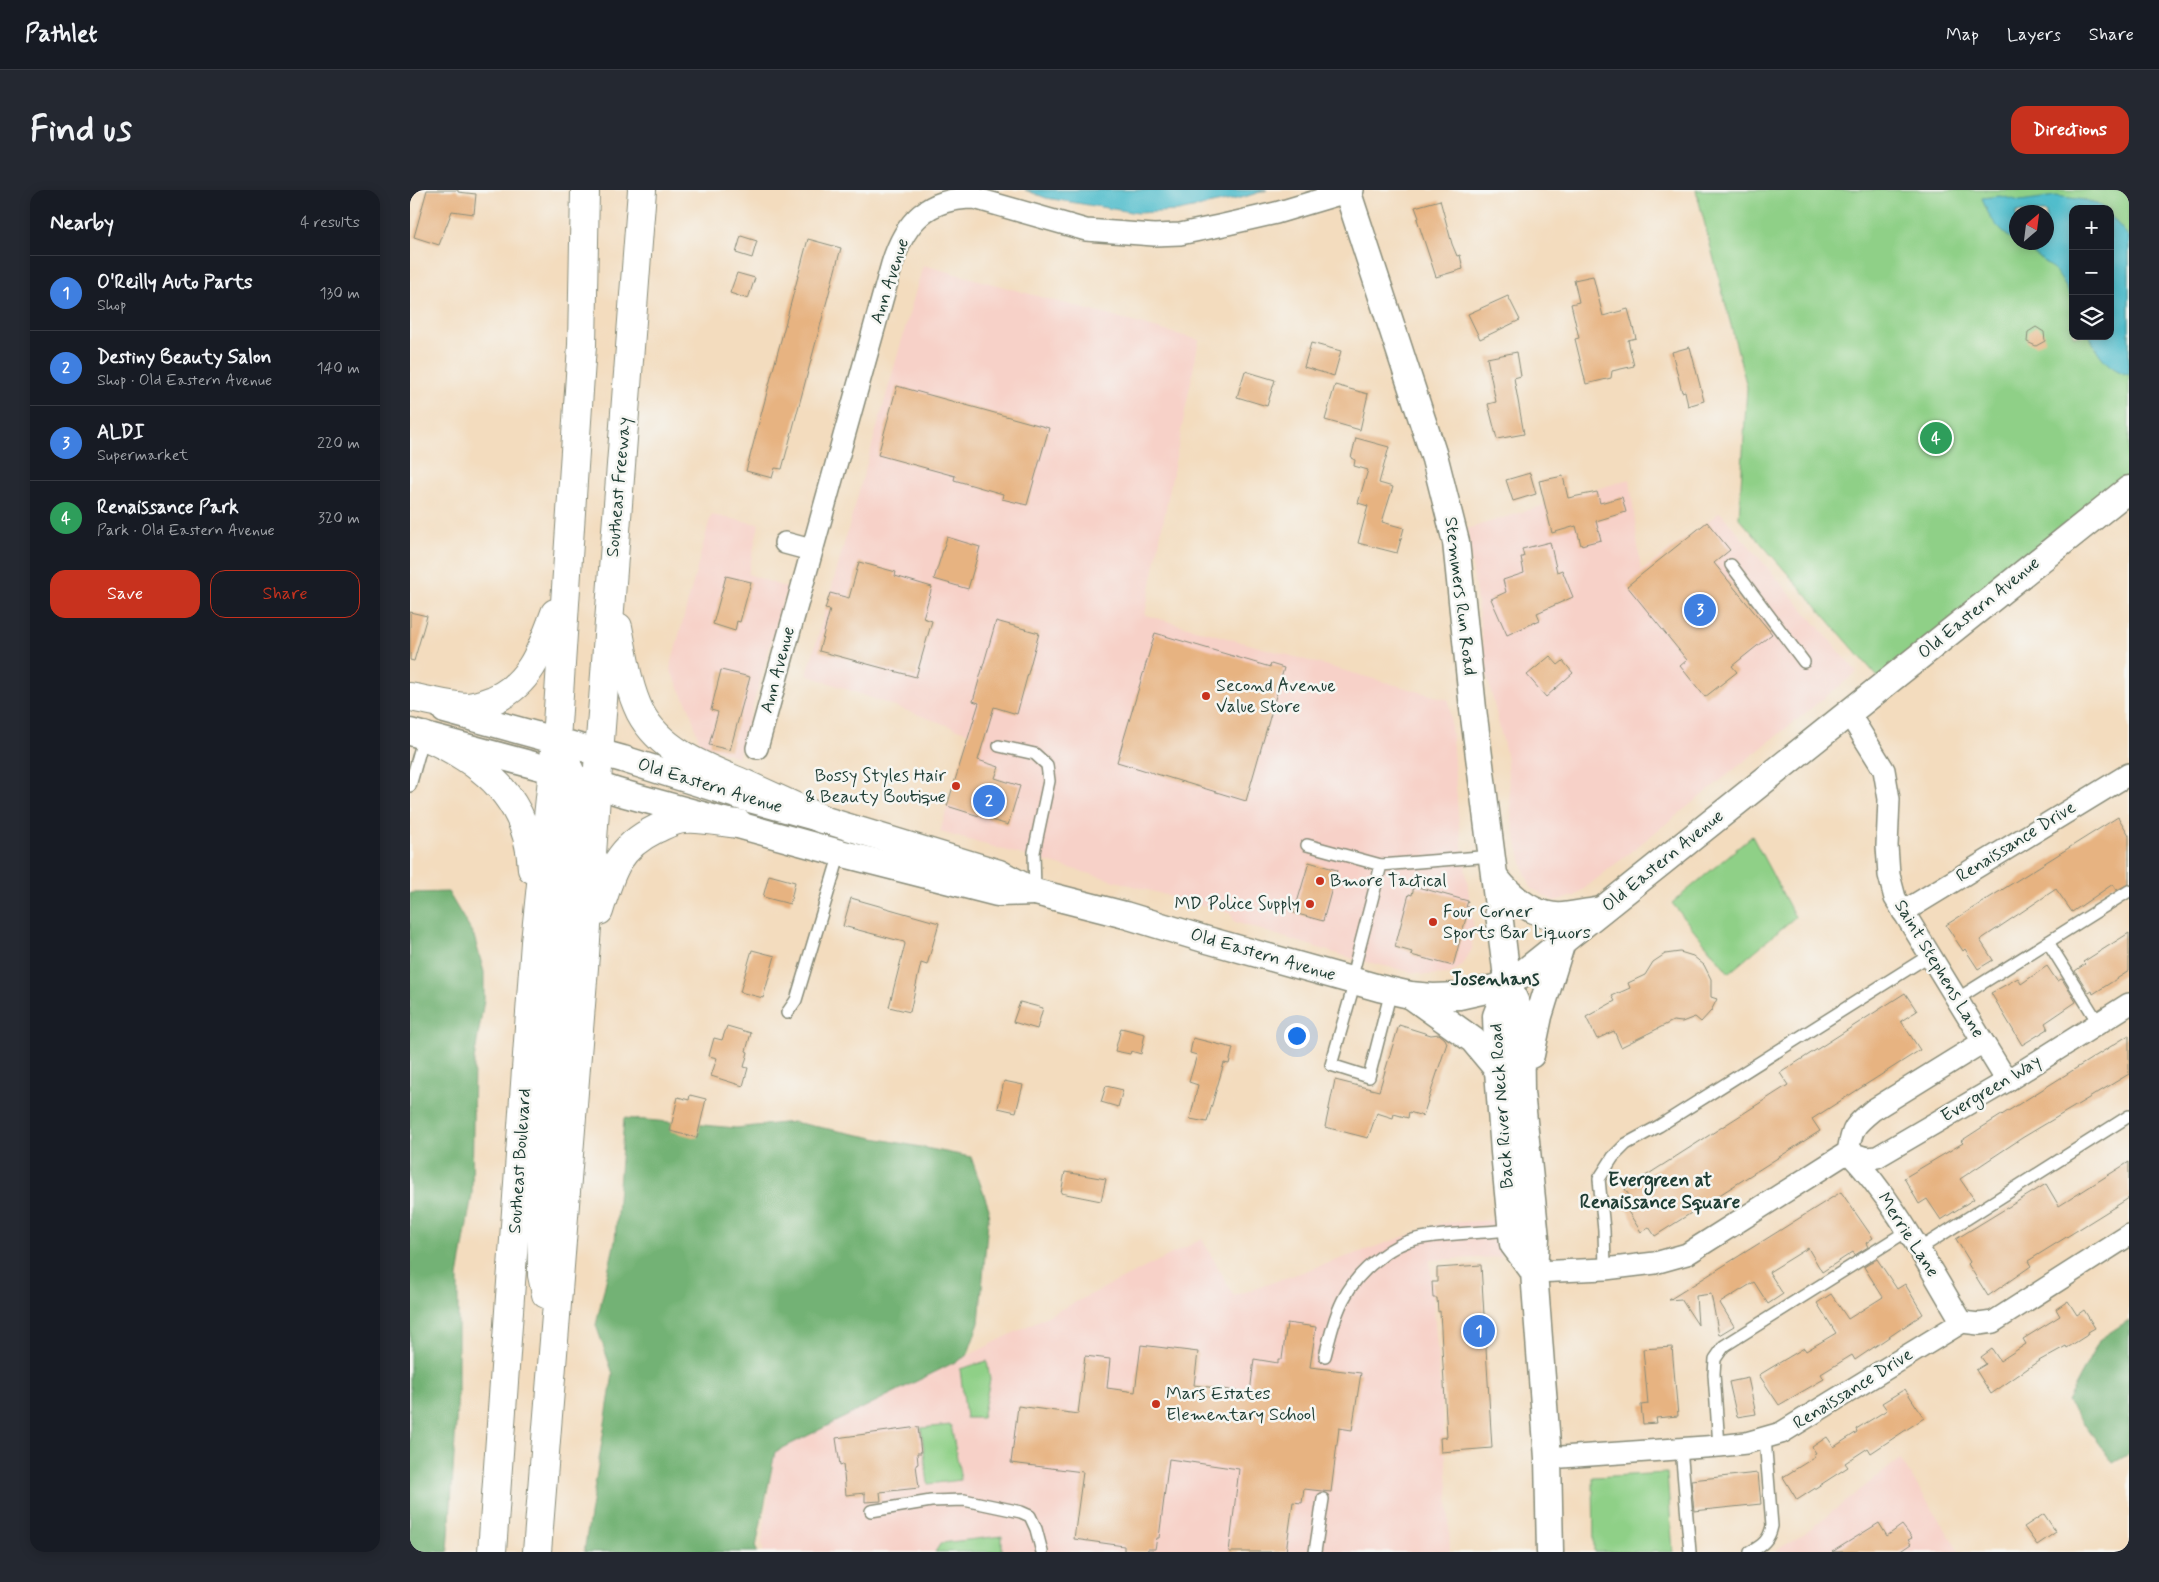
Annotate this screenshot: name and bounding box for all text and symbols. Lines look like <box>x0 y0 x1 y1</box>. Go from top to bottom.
text: Pathlet <box>25 19 97 50</box>
text: Map <box>1946 23 1979 47</box>
text: Layers <box>2007 23 2061 47</box>
text: Share <box>2089 23 2134 47</box>
button: Directions <box>2011 106 2129 154</box>
text: Find us <box>30 107 132 153</box>
north arrow <box>2009 205 2054 250</box>
map controls <box>2069 205 2114 340</box>
button: + <box>2069 205 2114 250</box>
text: Nearby <box>50 209 114 237</box>
text: 4 results <box>300 212 360 233</box>
street label: Ann Avenue <box>865 235 915 327</box>
button: − <box>2069 250 2114 295</box>
text: O'Reilly Auto Parts <box>97 270 252 295</box>
text: 1 <box>62 283 70 304</box>
text: 130 m <box>319 283 360 304</box>
text: Shop <box>97 295 126 316</box>
button: layers <box>2069 295 2114 340</box>
text: Destiny Beauty Salon <box>97 345 271 370</box>
text: 2 <box>62 358 70 379</box>
text: 140 m <box>316 358 360 379</box>
text: Shop · Old Eastern Avenue <box>97 370 272 391</box>
street label: Southeast Freeway <box>601 416 637 558</box>
pin: 4 <box>1920 419 1952 457</box>
text: ALDI <box>97 420 144 445</box>
text: 3 <box>62 433 70 454</box>
text: 220 m <box>317 433 360 454</box>
text: Supermarket <box>97 445 188 466</box>
text: Renaissance Park <box>97 495 239 520</box>
text: 4 <box>61 508 71 529</box>
text: 320 m <box>318 508 360 529</box>
street label: Stemmers Run Road <box>1438 515 1482 677</box>
text: Park · Old Eastern Avenue <box>97 520 275 541</box>
street label: Old Eastern Avenue <box>1913 551 2045 665</box>
button: Save <box>50 570 200 618</box>
button: Share <box>210 570 360 618</box>
pin: 3 <box>1684 591 1716 629</box>
street label: Ann Avenue <box>755 624 801 716</box>
place label: Second Avenue Value Store <box>1216 674 1336 719</box>
marker: Second Avenue Value Store <box>1200 690 1212 702</box>
street label: Old Eastern Avenue <box>635 753 785 819</box>
place label: Bossy Styles Hair & Beauty Boutique <box>805 764 947 809</box>
marker: Bossy Styles Hair & Beauty Boutique <box>950 780 962 792</box>
pin: 2 <box>973 782 1005 820</box>
street label: Renaissance Drive <box>1952 796 2080 888</box>
street label: Old Eastern Avenue <box>1597 804 1729 918</box>
place label: Bmore Tactical <box>1330 869 1447 893</box>
marker: Bmore Tactical <box>1314 875 1326 887</box>
place label: MD Police Supply <box>1174 892 1300 916</box>
street label: Saint Stephens Lane <box>1888 895 1990 1043</box>
marker: MD Police Supply <box>1304 898 1316 910</box>
place label: Four Corner Sports Bar Liquors <box>1443 900 1591 945</box>
marker: Four Corner Sports Bar Liquors <box>1427 916 1439 928</box>
street label: Old Eastern Avenue <box>1188 923 1338 987</box>
district label: Josenhans <box>1450 967 1540 992</box>
your location <box>1284 1023 1310 1049</box>
street label: Back River Neck Road <box>1484 1023 1520 1189</box>
street label: Evergreen Way <box>1936 1050 2046 1129</box>
street label: Southeast Boulevard <box>503 1088 537 1234</box>
district label: Evergreen at Renaissance Square <box>1580 1168 1740 1215</box>
street label: Merrie Lane <box>1872 1188 1944 1282</box>
pin: 1 <box>1463 1312 1495 1350</box>
street label: Renaissance Drive <box>1789 1343 1917 1435</box>
place label: Mars Estates Elementary School <box>1166 1382 1316 1427</box>
marker: Mars Estates Elementary School <box>1150 1398 1162 1410</box>

